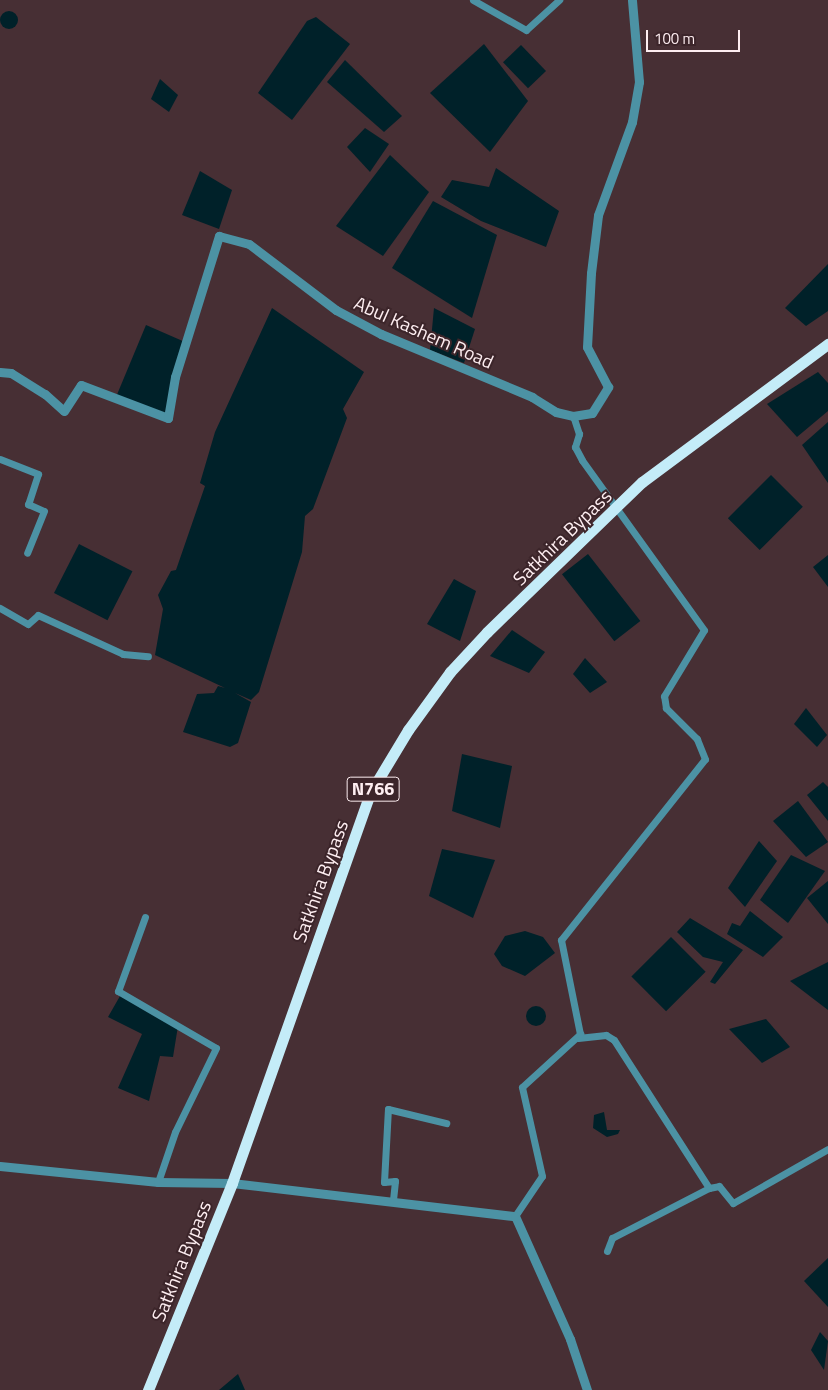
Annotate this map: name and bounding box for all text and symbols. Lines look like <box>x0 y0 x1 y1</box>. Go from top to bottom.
scale bar <box>648 20 742 52</box>
text: 100 m <box>654 27 695 50</box>
street label: Abul Kashem Road <box>351 291 497 373</box>
street label: Satkhira Bypass <box>508 484 616 590</box>
road number: N766 <box>346 774 400 804</box>
street label: Satkhira Bypass <box>287 817 353 945</box>
street label: Satkhira Bypass <box>146 1197 216 1325</box>

